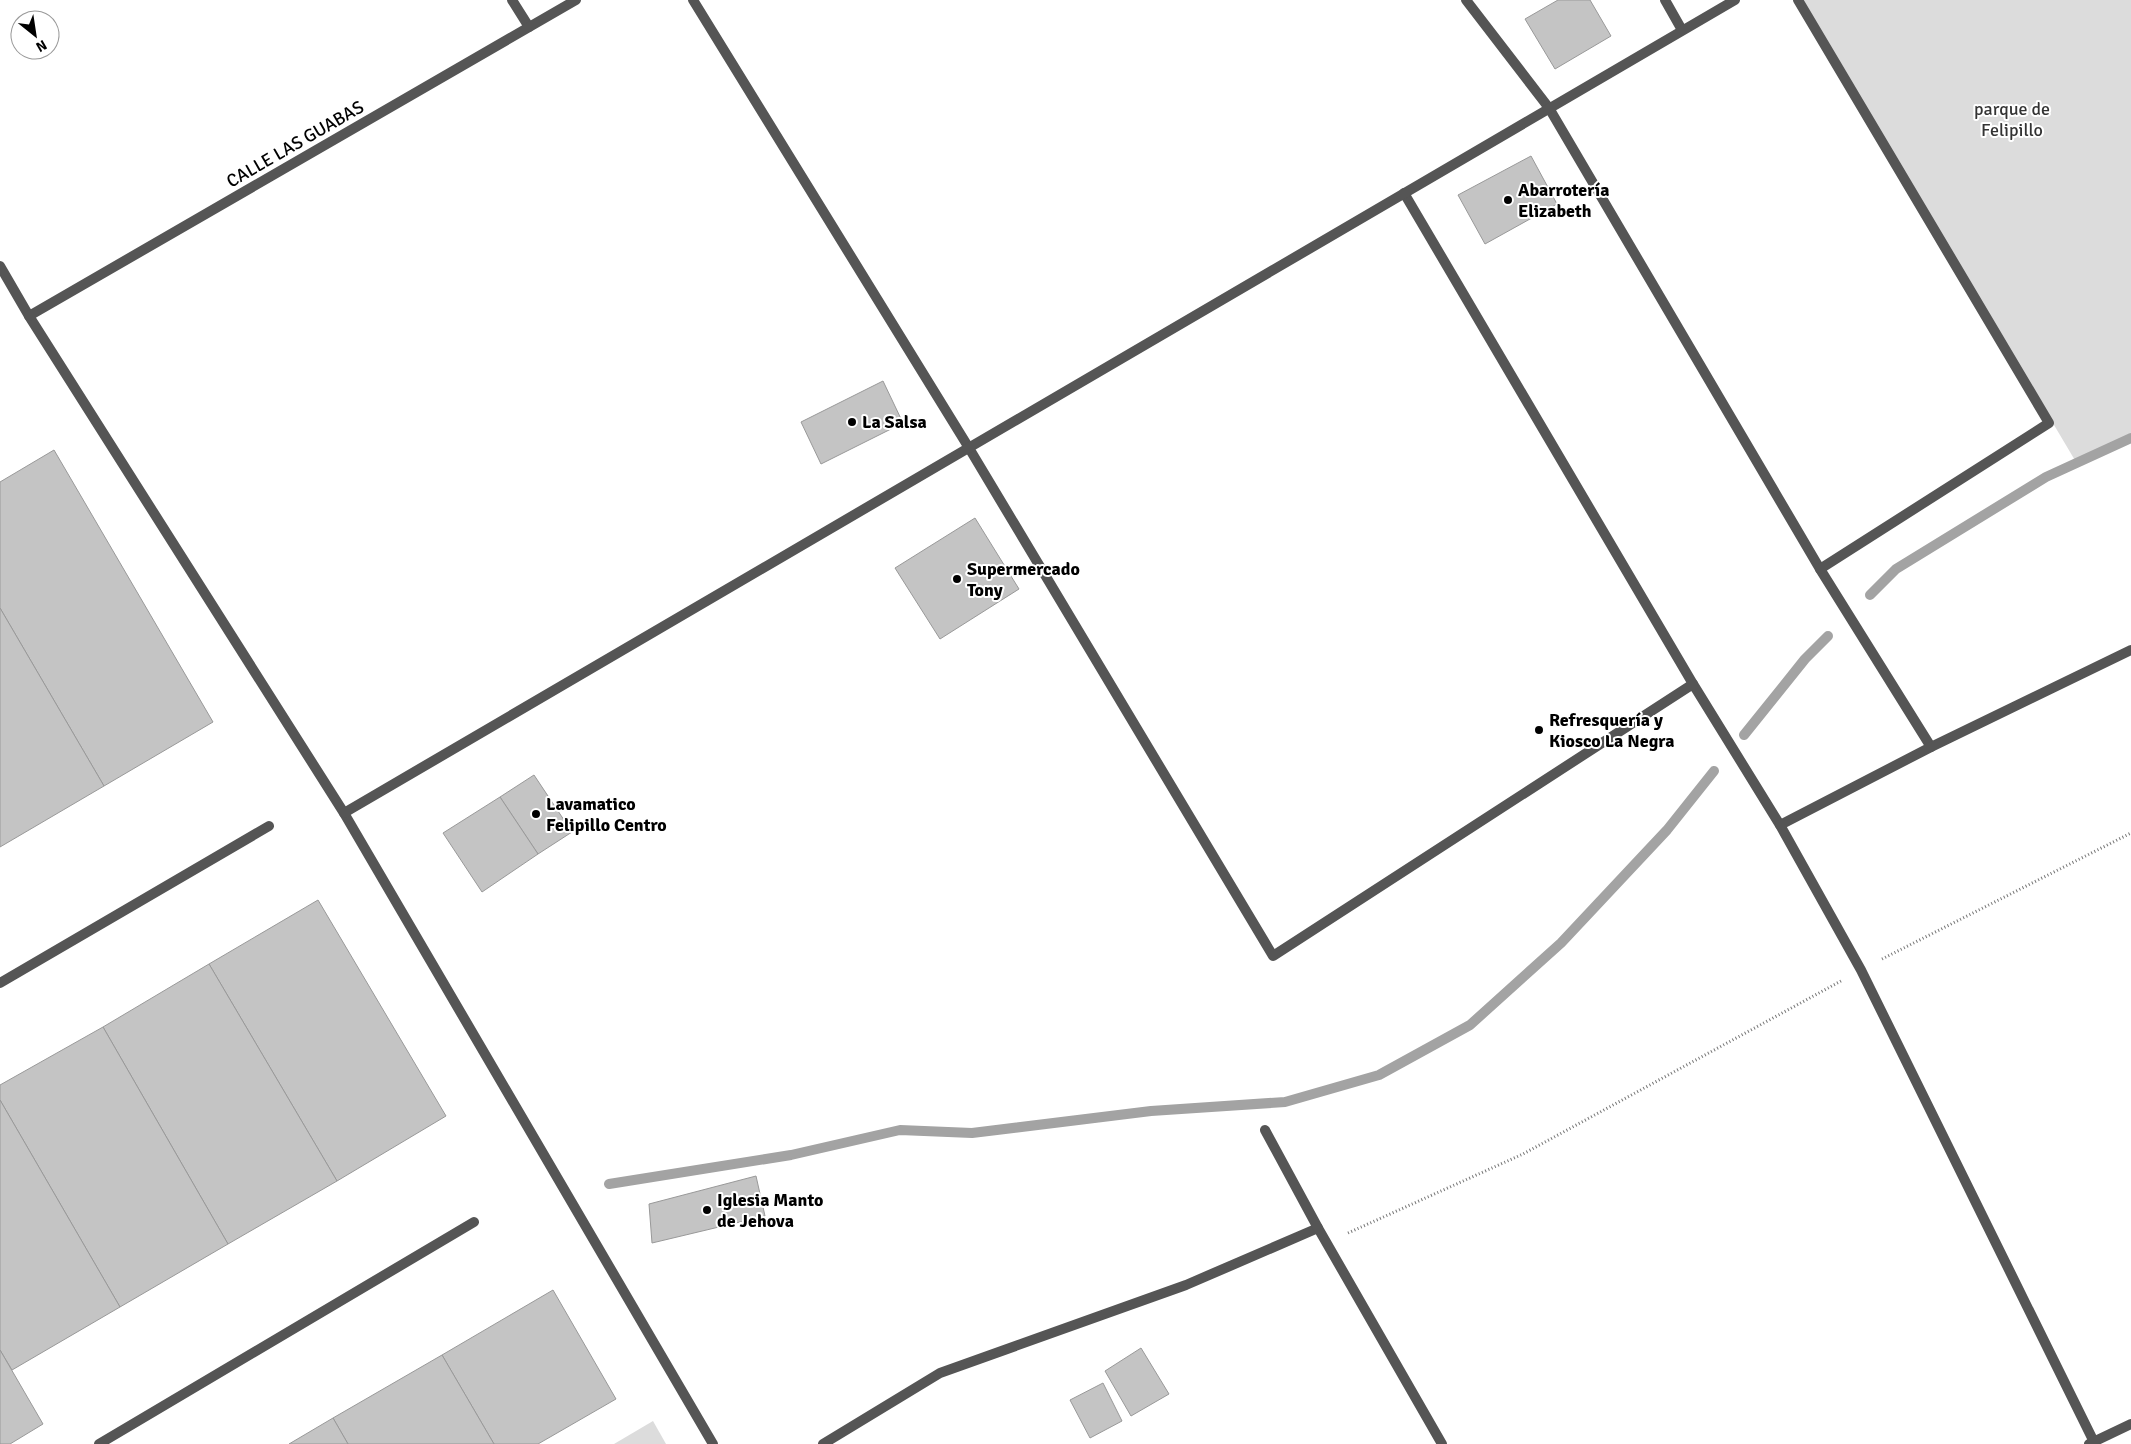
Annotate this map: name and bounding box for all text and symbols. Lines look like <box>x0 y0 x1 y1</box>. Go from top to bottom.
north arrow <box>10 10 60 60</box>
text: N <box>33 36 50 56</box>
street label: CALLE LAS GUABAS <box>222 96 368 192</box>
park label: parque de Felipillo <box>1974 98 2050 141</box>
place label: Abarrotería Elizabeth <box>1518 179 1609 222</box>
marker: Abarrotería Elizabeth <box>1502 194 1514 206</box>
place label: La Salsa <box>862 411 927 433</box>
marker: La Salsa <box>846 416 858 428</box>
place label: Supermercado Tony <box>967 558 1080 601</box>
marker: Supermercado Tony <box>951 573 963 585</box>
place label: Refresquería y Kiosco La Negra <box>1549 709 1675 752</box>
marker: Refresquería y Kiosco La Negra <box>1533 724 1545 736</box>
place label: Lavamatico Felipillo Centro <box>546 793 667 836</box>
marker: Lavamatico Felipillo Centro <box>530 808 542 820</box>
place label: Iglesia Manto de Jehova <box>717 1189 823 1232</box>
marker: Iglesia Manto de Jehova <box>701 1204 713 1216</box>

